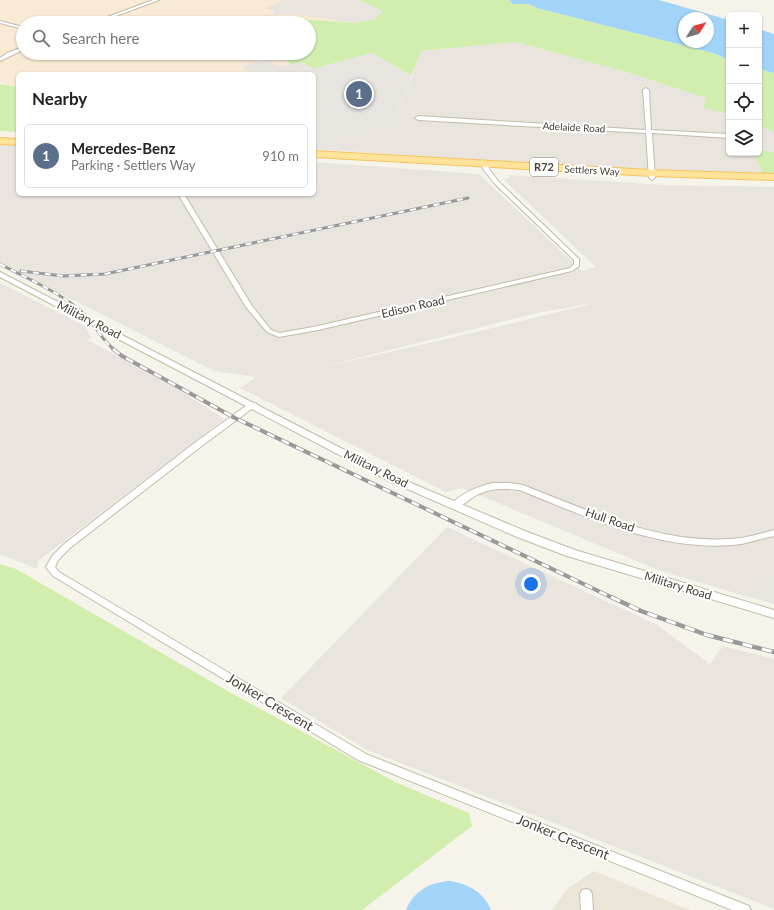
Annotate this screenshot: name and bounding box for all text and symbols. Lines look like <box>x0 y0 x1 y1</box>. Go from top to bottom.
north arrow <box>678 12 714 48</box>
map controls <box>726 12 762 156</box>
button: + <box>726 12 762 48</box>
search box <box>16 16 316 60</box>
icon: search <box>30 27 52 49</box>
text: Search here <box>62 29 139 47</box>
button: − <box>726 48 762 84</box>
pin: 1 <box>346 79 372 109</box>
button: locate <box>726 84 762 120</box>
text: Nearby <box>32 88 87 109</box>
street label: Adelaide Road <box>542 119 606 135</box>
button: layers <box>726 120 762 156</box>
text: Mercedes-Benz <box>71 139 175 157</box>
text: 1 <box>42 148 50 164</box>
text: 910 m <box>262 148 299 164</box>
text: Parking · Settlers Way <box>71 157 195 173</box>
road number: R72 <box>530 158 558 176</box>
street label: Settlers Way <box>564 163 621 177</box>
street label: Edison Road <box>380 292 446 321</box>
street label: Military Road <box>55 297 124 342</box>
street label: Military Road <box>342 446 411 491</box>
street label: Hull Road <box>584 504 637 535</box>
street label: Military Road <box>643 568 714 603</box>
your location <box>521 574 541 594</box>
street label: Jonker Crescent <box>224 669 317 734</box>
street label: Jonker Crescent <box>514 810 612 863</box>

